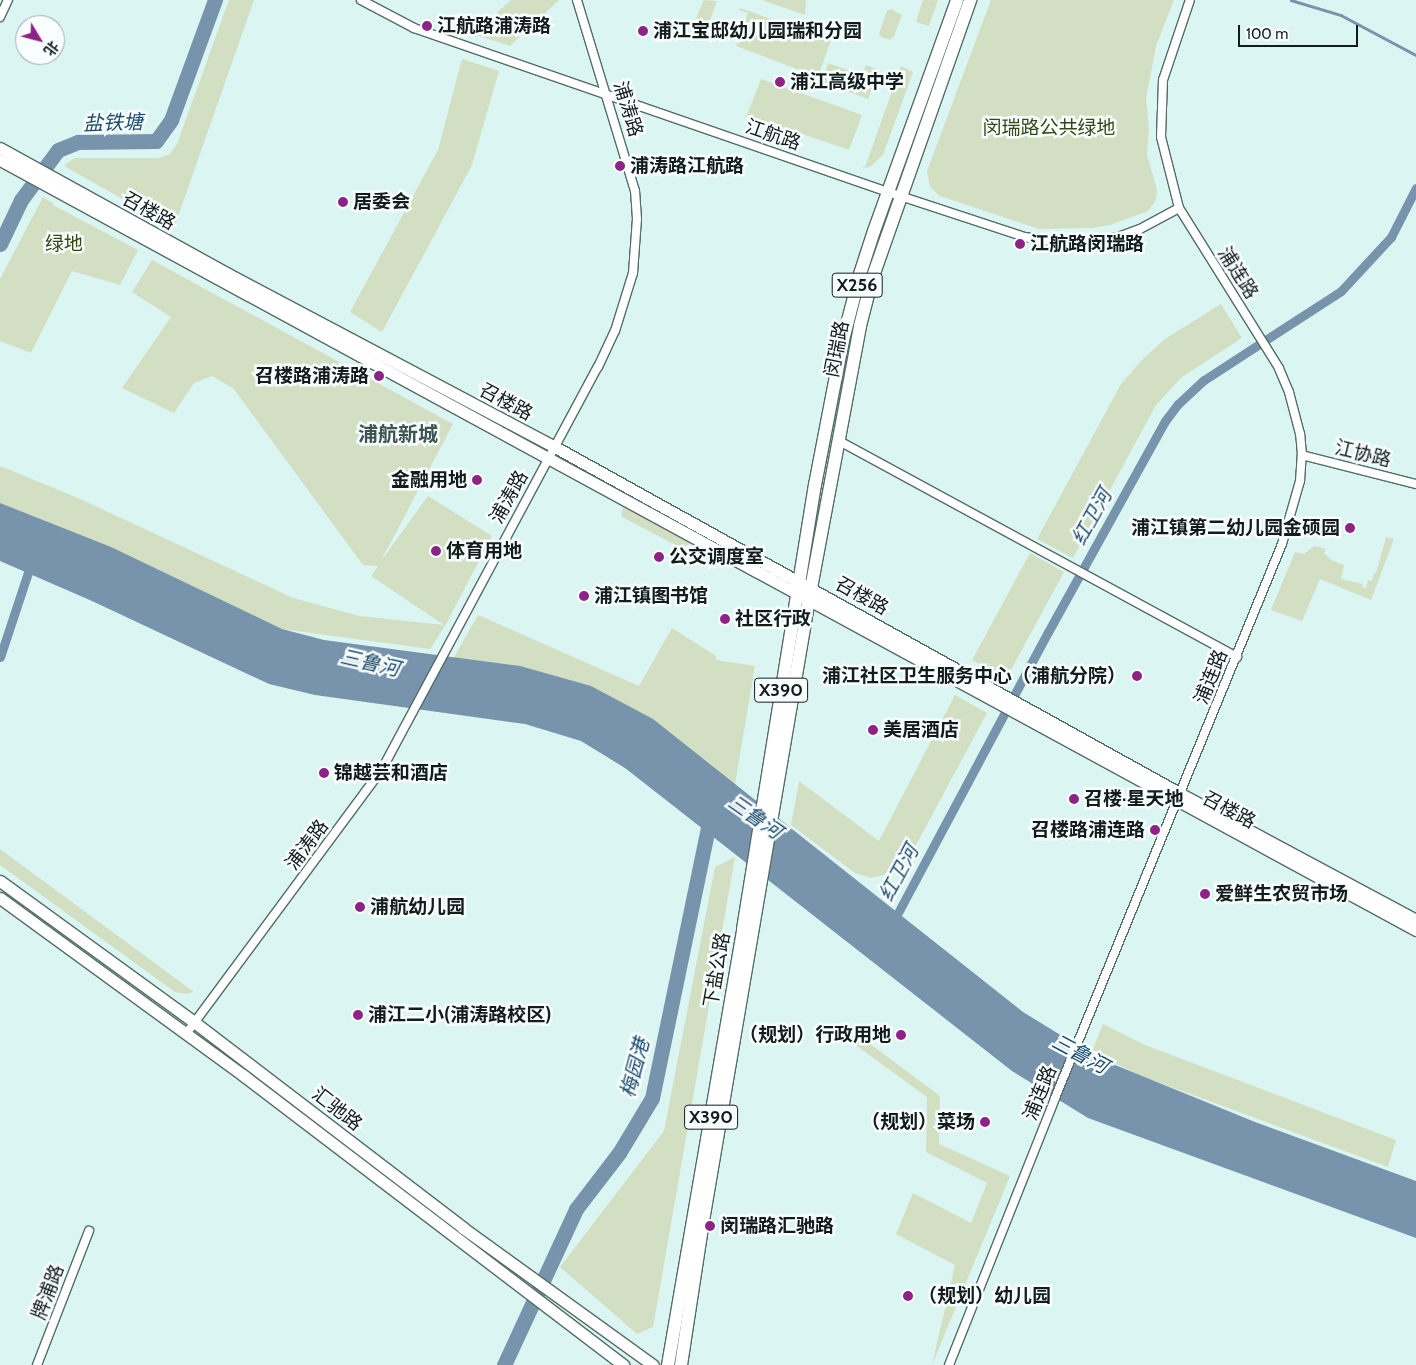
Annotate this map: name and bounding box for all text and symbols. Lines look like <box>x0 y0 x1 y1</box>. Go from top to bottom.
north arrow <box>15 15 65 65</box>
place label: 江航路浦涛路 <box>437 15 551 37</box>
scale bar <box>1241 15 1361 47</box>
marker: 江航路浦涛路 <box>421 20 433 32</box>
place label: 浦江宝邸幼儿园瑞和分园 <box>653 20 862 42</box>
marker: 浦江宝邸幼儿园瑞和分园 <box>637 25 649 37</box>
text: 100 m <box>1246 25 1288 43</box>
text: 北 <box>40 37 63 59</box>
place label: 浦江高级中学 <box>790 71 904 93</box>
marker: 浦江高级中学 <box>774 76 786 88</box>
street label: 浦涛路 <box>609 78 647 140</box>
water label: 盐铁塘 <box>83 110 143 136</box>
street label: 江航路 <box>742 115 804 155</box>
park label: 闵瑞路公共绿地 <box>983 117 1115 139</box>
place label: 浦涛路江航路 <box>630 155 744 177</box>
marker: 浦涛路江航路 <box>614 160 626 172</box>
street label: 召楼路 <box>119 187 179 235</box>
place label: 居委会 <box>353 191 410 213</box>
marker: 居委会 <box>337 196 349 208</box>
park label: 绿地 <box>45 233 83 255</box>
place label: 江航路闵瑞路 <box>1030 233 1144 255</box>
marker: 江航路闵瑞路 <box>1014 238 1026 250</box>
street label: 浦连路 <box>1213 243 1263 303</box>
road number: X256 <box>831 270 883 300</box>
street label: 闵瑞路 <box>820 319 854 379</box>
place label: 召楼路浦涛路 <box>255 365 369 387</box>
marker: 召楼路浦涛路 <box>373 370 385 382</box>
street label: 召楼路 <box>475 379 537 425</box>
district label: 浦航新城 <box>358 422 438 446</box>
street label: 江协路 <box>1333 436 1393 472</box>
street label: 浦涛路 <box>485 467 533 527</box>
place label: 金融用地 <box>391 469 467 491</box>
marker: 金融用地 <box>471 474 483 486</box>
water label: 红卫河 <box>1067 485 1117 549</box>
place label: 浦江镇第二幼儿园金硕园 <box>1131 517 1340 539</box>
marker: 浦江镇第二幼儿园金硕园 <box>1344 522 1356 534</box>
place label: 体育用地 <box>446 540 522 562</box>
marker: 体育用地 <box>430 545 442 557</box>
place label: 公交调度室 <box>669 546 764 568</box>
marker: 公交调度室 <box>653 551 665 563</box>
street label: 召楼路 <box>832 572 892 620</box>
place label: 浦江镇图书馆 <box>594 585 708 607</box>
marker: 浦江镇图书馆 <box>578 590 590 602</box>
place label: 社区行政 <box>735 608 811 630</box>
marker: 社区行政 <box>719 613 731 625</box>
water label: 三鲁河 <box>338 645 402 681</box>
street label: 浦连路 <box>1190 646 1232 708</box>
place label: 浦江社区卫生服务中心（浦航分院） <box>822 665 1126 687</box>
marker: 浦江社区卫生服务中心（浦航分院） <box>1130 669 1144 683</box>
road number: X390 <box>754 674 808 706</box>
place label: 美居酒店 <box>883 719 959 741</box>
marker: 美居酒店 <box>867 724 879 736</box>
place label: 锦越芸和酒店 <box>334 762 448 784</box>
marker: 锦越芸和酒店 <box>318 767 330 779</box>
street label: 召楼路 <box>1198 787 1260 833</box>
place label: 召楼·星天地 <box>1084 788 1183 810</box>
water label: 三鲁河 <box>724 790 786 844</box>
marker: 召楼·星天地 <box>1068 793 1080 805</box>
street label: 浦涛路 <box>281 815 333 875</box>
place label: 召楼路浦连路 <box>1031 819 1145 841</box>
marker: 召楼路浦连路 <box>1149 824 1161 836</box>
water label: 红卫河 <box>874 841 924 905</box>
place label: 爱鲜生农贸市场 <box>1215 883 1348 905</box>
marker: 爱鲜生农贸市场 <box>1199 888 1211 900</box>
place label: 浦航幼儿园 <box>370 896 465 918</box>
marker: 浦航幼儿园 <box>354 901 366 913</box>
street label: 下盐公路 <box>699 931 735 1009</box>
place label: 浦江二小(浦涛路校区) <box>368 1004 551 1026</box>
marker: 浦江二小(浦涛路校区) <box>352 1009 364 1021</box>
place label: （规划）行政用地 <box>739 1024 891 1046</box>
marker: （规划）行政用地 <box>895 1029 907 1041</box>
water label: 三鲁河 <box>1048 1029 1112 1079</box>
water label: 梅园港 <box>616 1036 654 1100</box>
street label: 浦连路 <box>1019 1062 1061 1124</box>
street label: 汇驰路 <box>308 1082 366 1136</box>
road number: X390 <box>684 1102 738 1132</box>
place label: （规划）菜场 <box>861 1111 975 1133</box>
marker: （规划）菜场 <box>979 1116 991 1128</box>
place label: 闵瑞路汇驰路 <box>720 1215 834 1237</box>
marker: 闵瑞路汇驰路 <box>704 1220 716 1232</box>
street label: 牌浦路 <box>27 1261 69 1323</box>
place label: （规划）幼儿园 <box>918 1285 1051 1307</box>
marker: （规划）幼儿园 <box>902 1290 914 1302</box>

